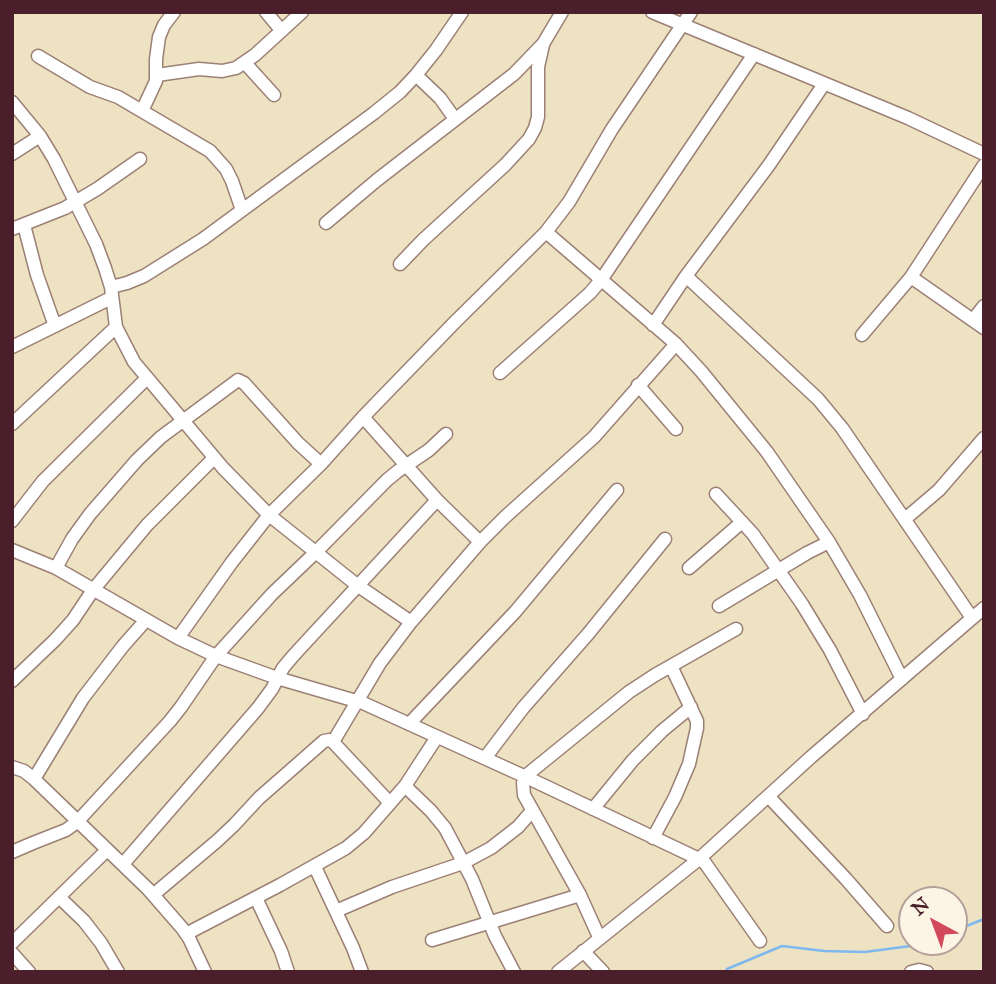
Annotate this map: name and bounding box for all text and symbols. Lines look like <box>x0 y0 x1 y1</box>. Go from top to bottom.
north arrow <box>898 886 968 956</box>
text: N <box>907 892 934 920</box>

